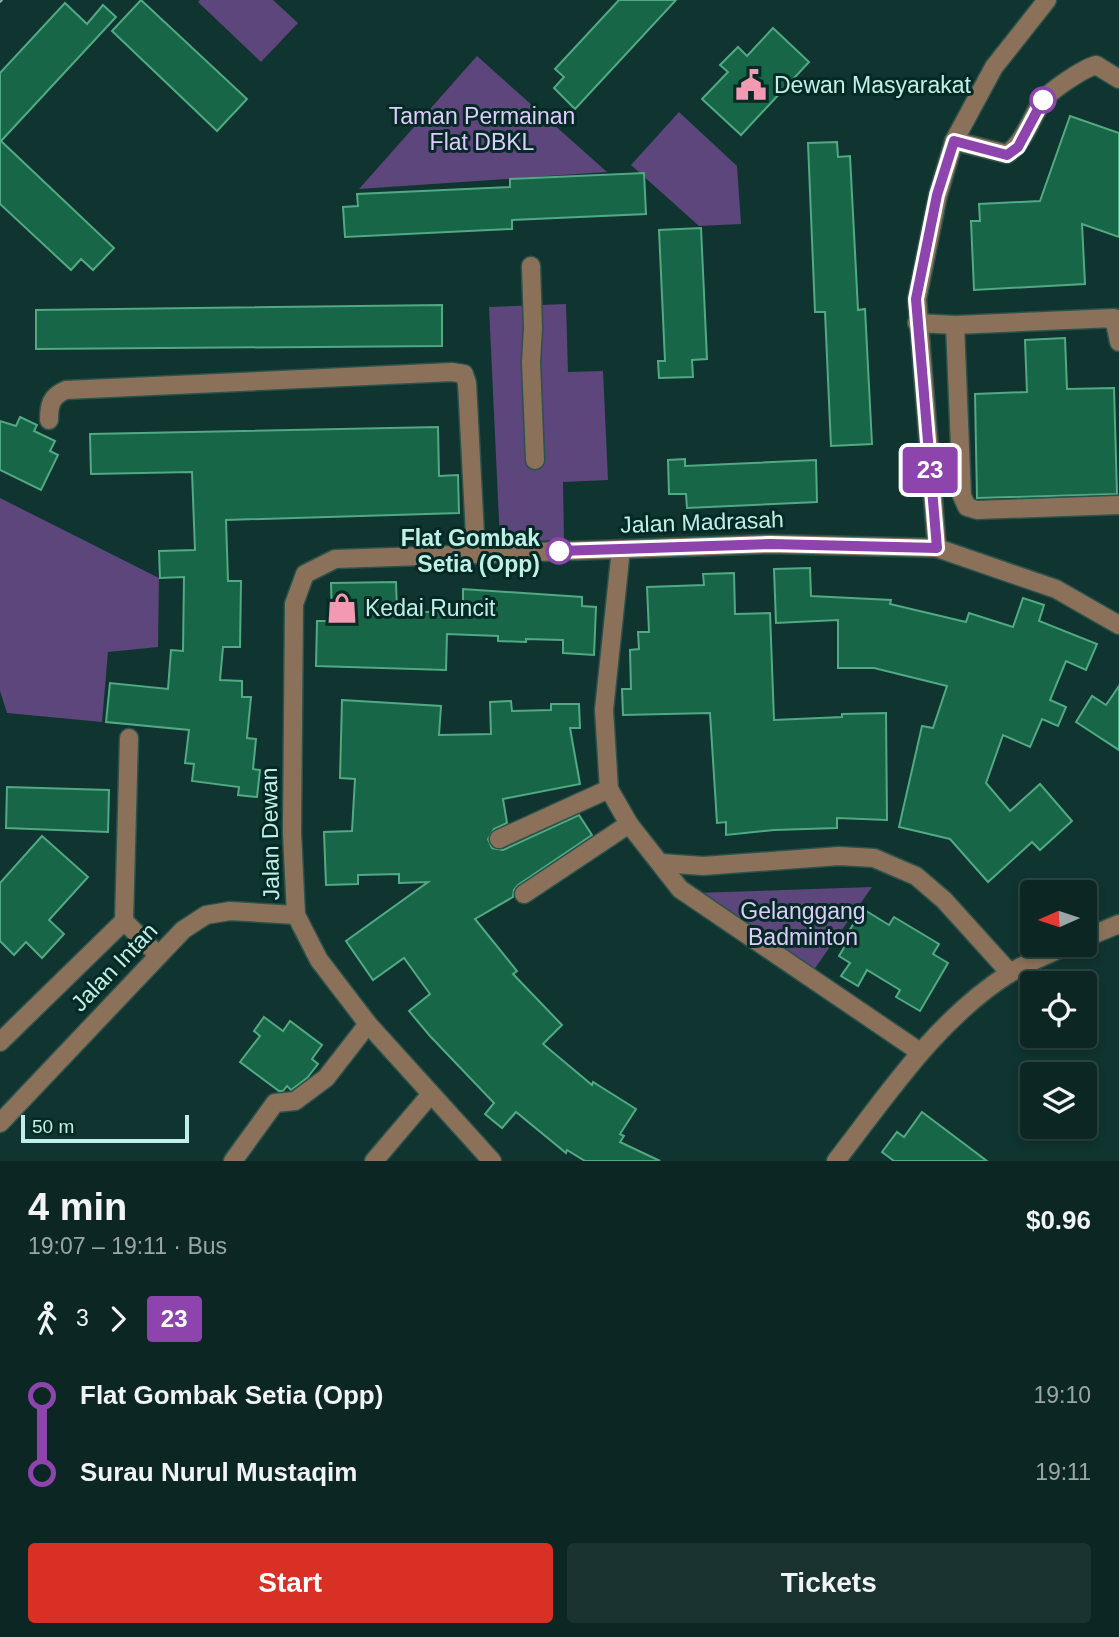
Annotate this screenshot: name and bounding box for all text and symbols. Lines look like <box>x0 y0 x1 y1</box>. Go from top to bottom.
public building icon: Dewan Masyarakat <box>734 68 768 102</box>
place label: Dewan Masyarakat <box>774 72 971 98</box>
unlabelled marker <box>1030 87 1056 113</box>
park label: Taman Permainan Flat DBKL <box>389 103 575 155</box>
line badge: 23 <box>898 447 962 493</box>
text: 23 <box>917 456 943 483</box>
street label: Jalan Madrasah <box>620 506 784 538</box>
place label: Flat Gombak Setia (Opp) <box>401 525 540 577</box>
marker: Flat Gombak Setia (Opp) <box>546 538 572 564</box>
shop icon: Kedai Runcit <box>325 591 359 625</box>
place label: Kedai Runcit <box>365 595 496 621</box>
street label: Jalan Dewan <box>256 767 284 901</box>
north arrow <box>1020 880 1097 957</box>
map controls <box>1020 880 1097 1139</box>
park label: Gelanggang Badminton <box>740 898 866 950</box>
street label: Jalan Intan <box>66 917 162 1017</box>
button: locate <box>1020 971 1097 1048</box>
button: layers <box>1020 1062 1097 1139</box>
scale bar <box>21 1112 189 1144</box>
text: 50 m <box>32 1116 74 1137</box>
text: 4 min <box>28 1186 127 1228</box>
text: $0.96 <box>1026 1205 1091 1235</box>
text: 19:07 – 19:11 · Bus <box>28 1233 227 1259</box>
icon: walk <box>28 1300 66 1338</box>
icon: forward <box>99 1300 137 1338</box>
text: 3 <box>76 1305 89 1331</box>
text: 23 <box>161 1305 188 1332</box>
text: Flat Gombak Setia (Opp) <box>80 1380 383 1410</box>
text: 19:10 <box>1033 1382 1091 1408</box>
text: Surau Nurul Mustaqim <box>80 1457 357 1487</box>
text: 19:11 <box>1035 1459 1091 1485</box>
button: Start <box>28 1543 553 1623</box>
button: Tickets <box>567 1543 1091 1623</box>

